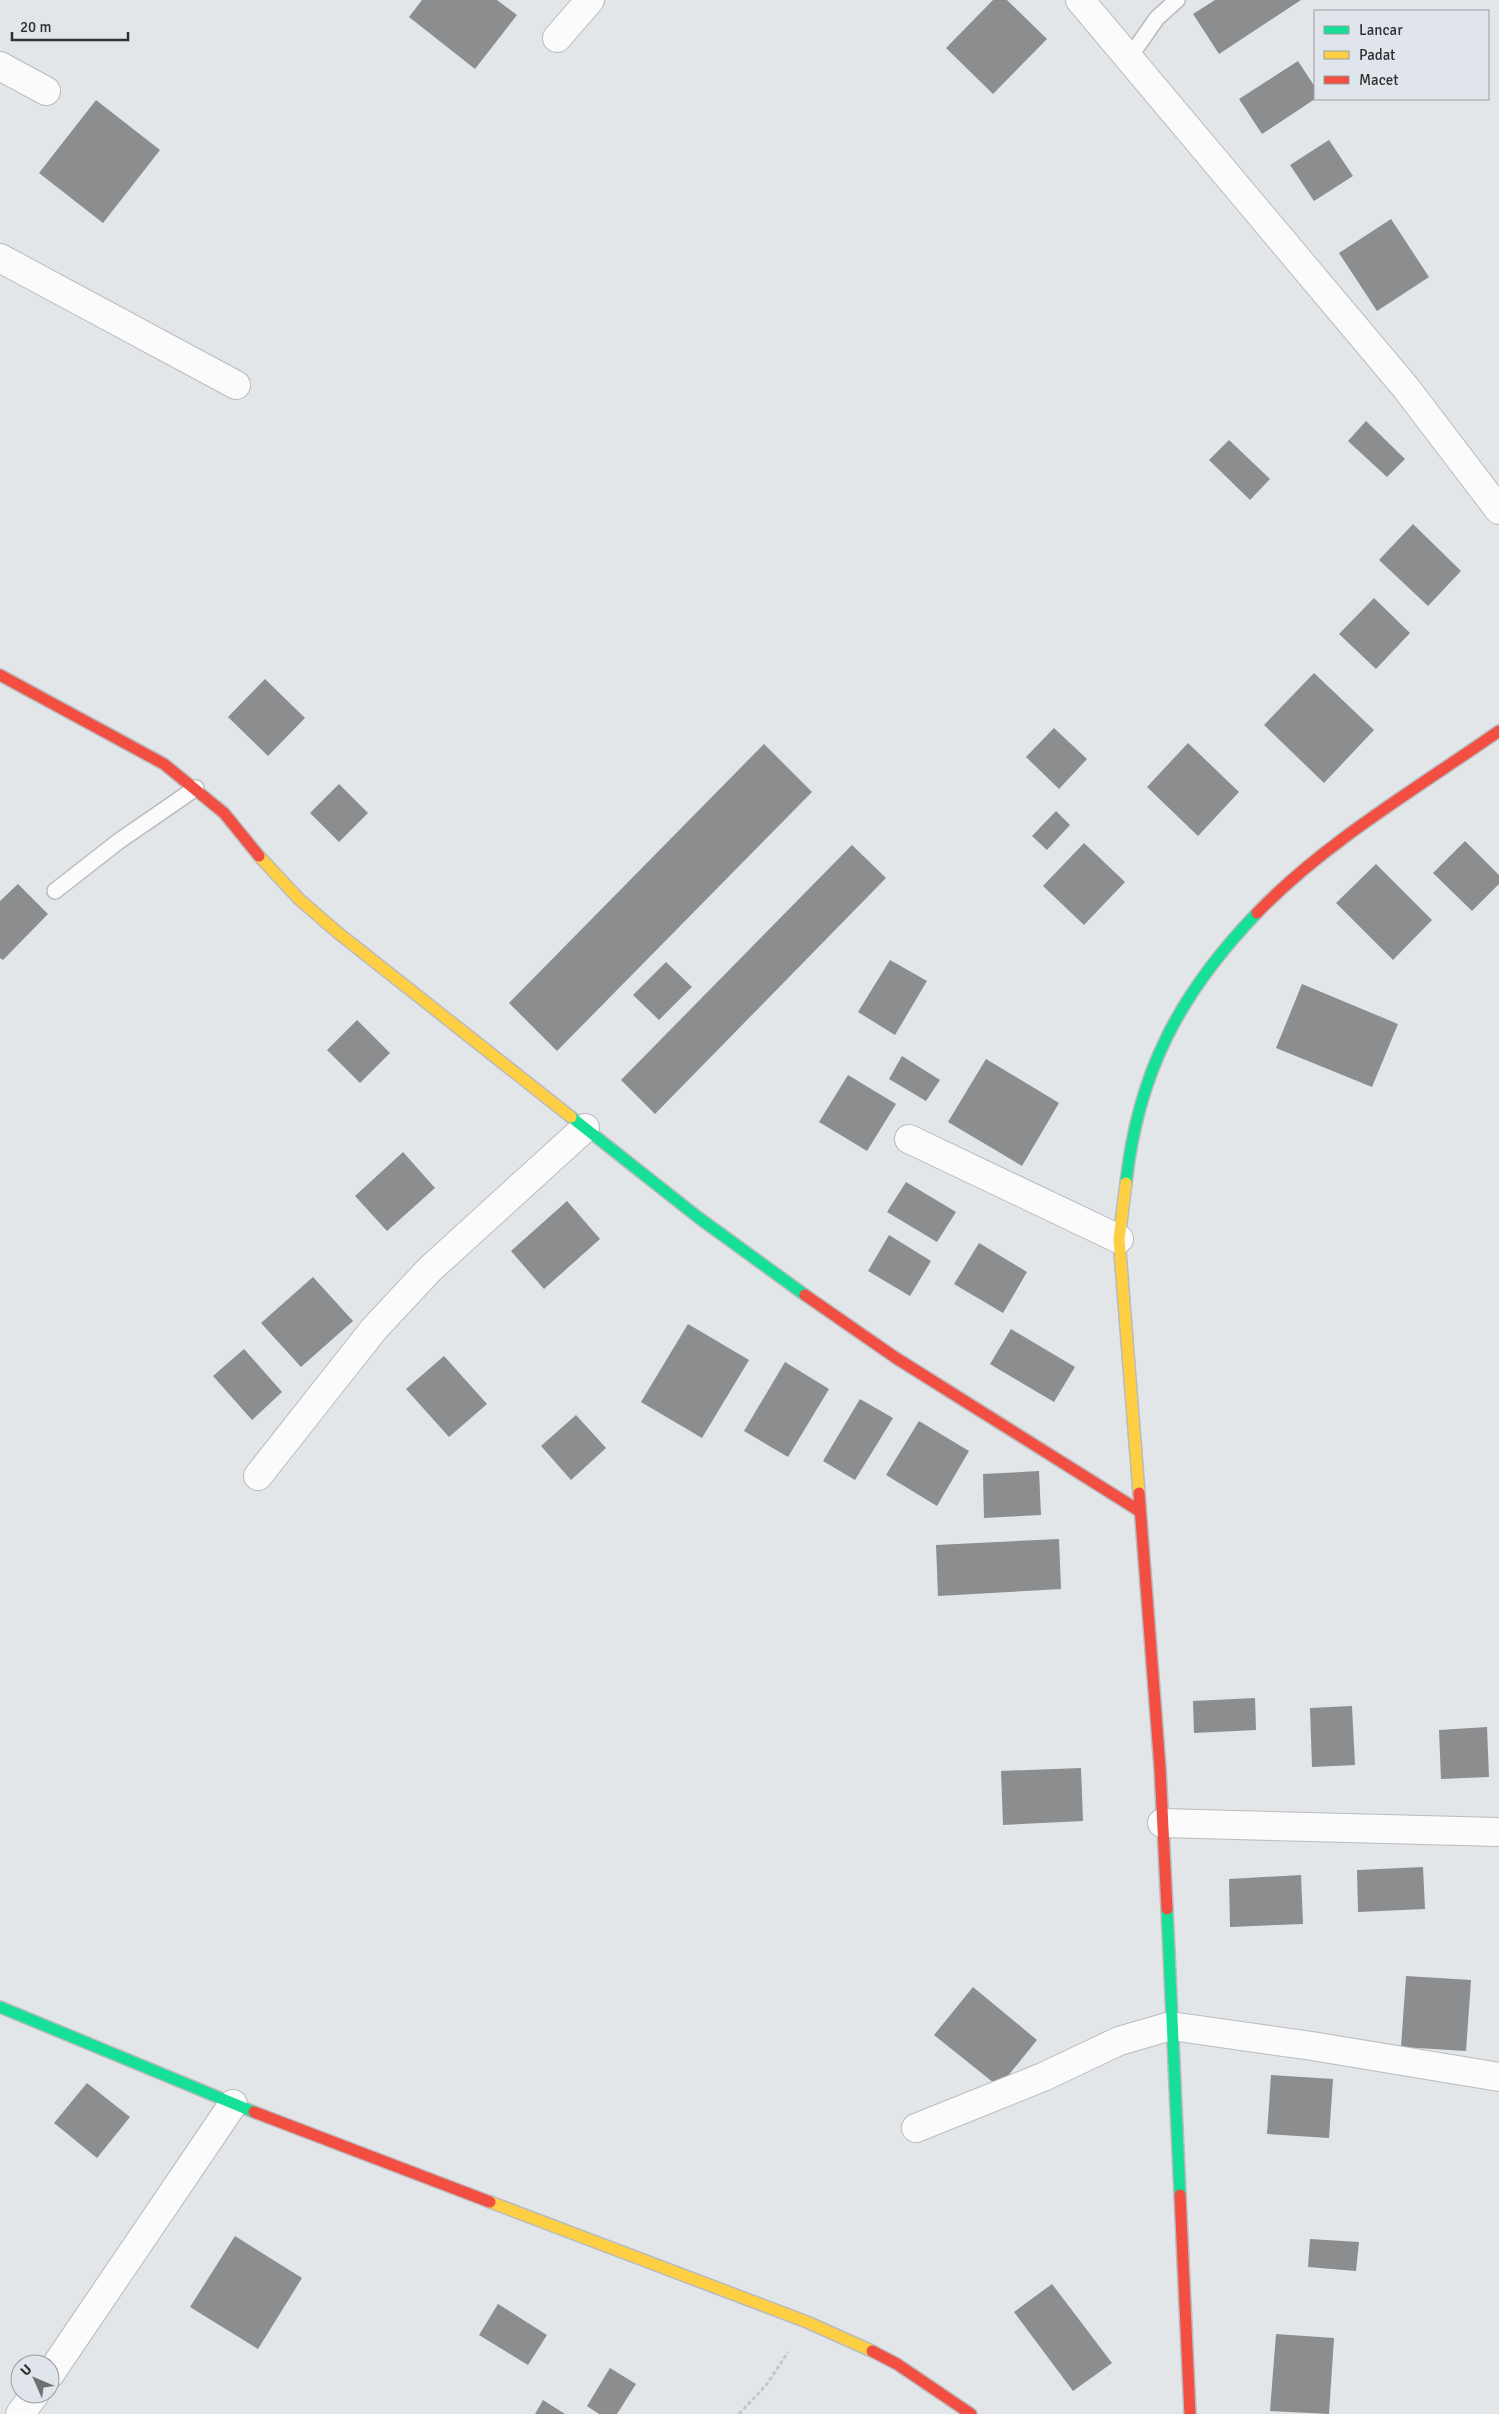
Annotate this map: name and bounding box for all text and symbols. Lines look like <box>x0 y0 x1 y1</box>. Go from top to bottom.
scale bar <box>12 10 129 42</box>
legend <box>1314 10 1489 100</box>
text: 20 m <box>20 18 51 36</box>
text: Lancar <box>1359 21 1403 39</box>
text: Padat <box>1359 46 1395 64</box>
text: Macet <box>1359 71 1398 89</box>
north arrow <box>10 2354 60 2404</box>
text: U <box>17 2361 36 2380</box>

